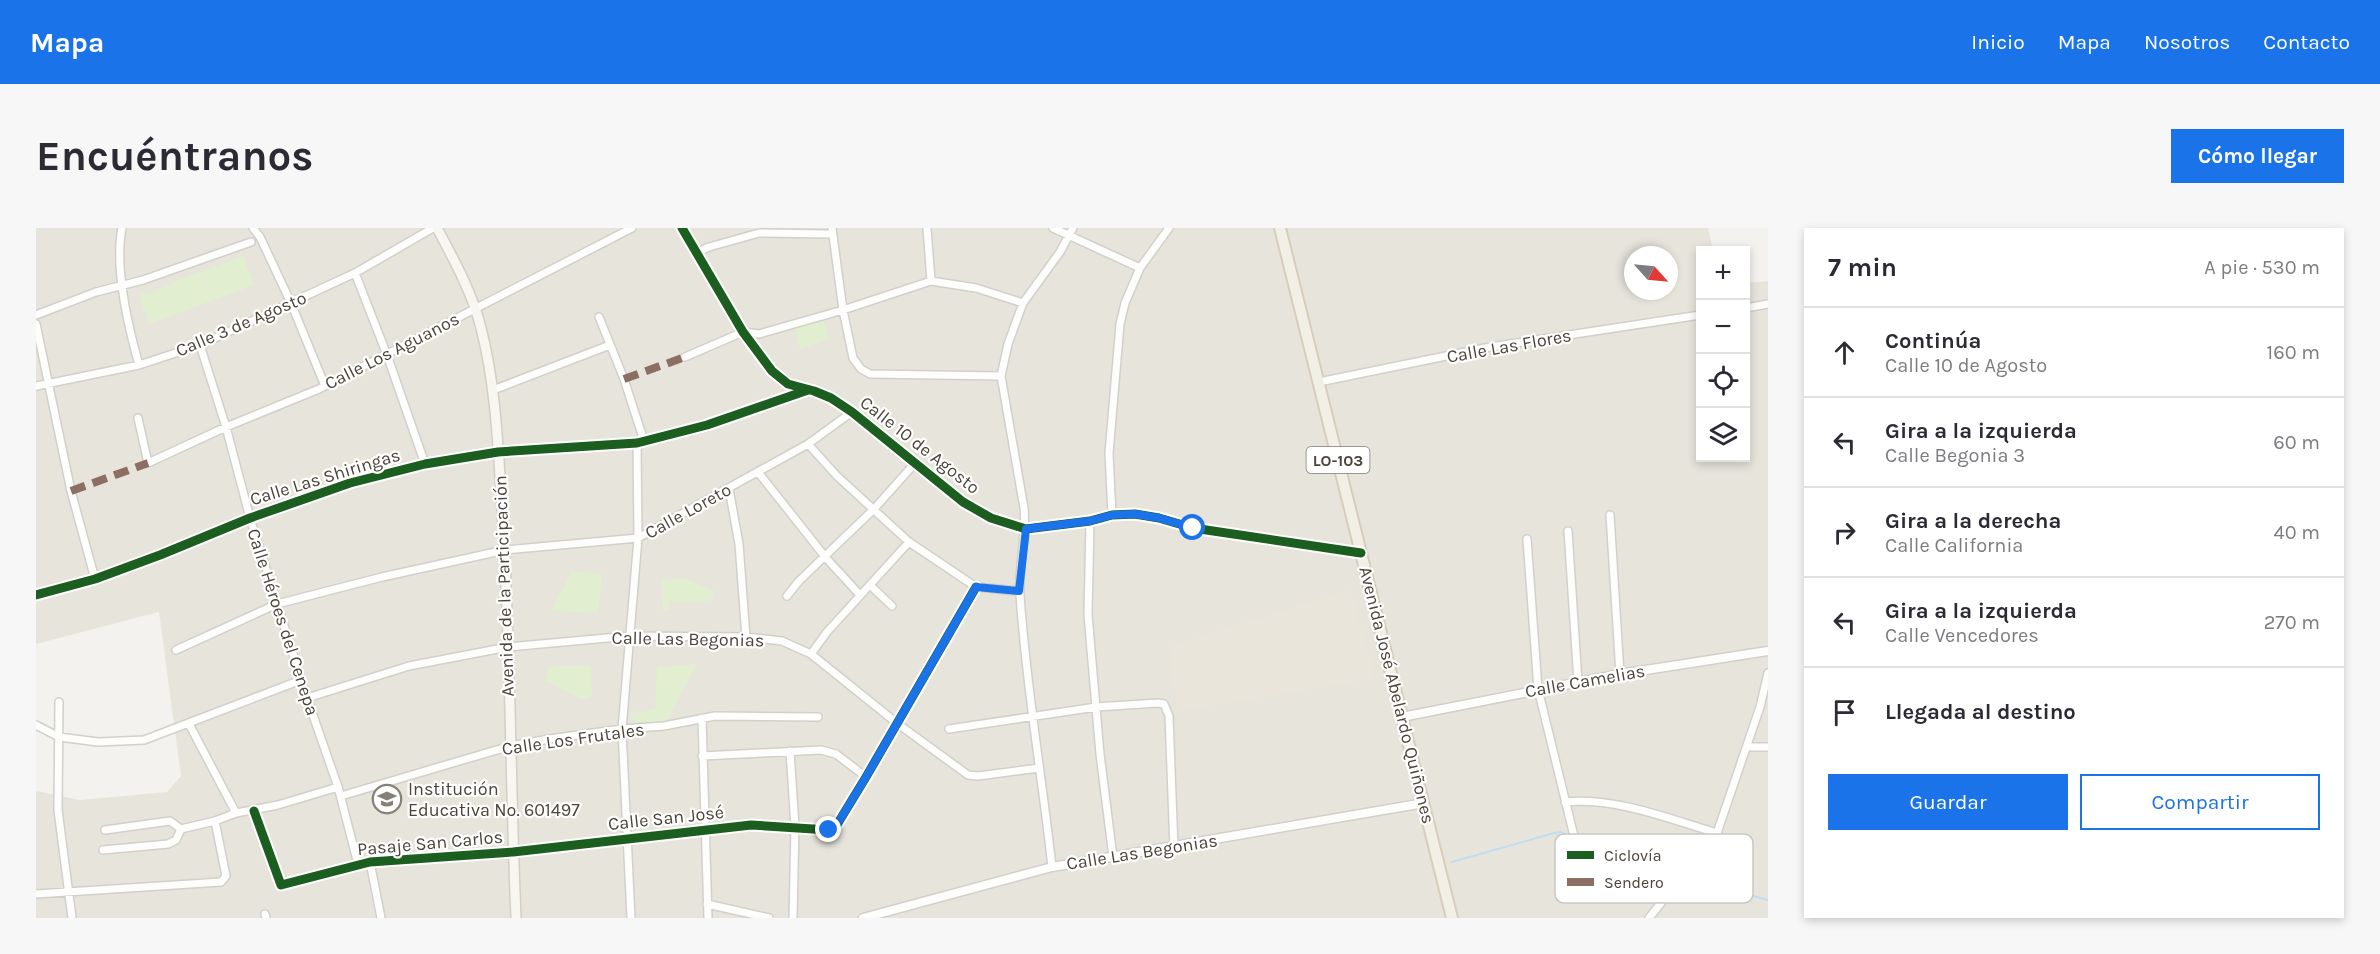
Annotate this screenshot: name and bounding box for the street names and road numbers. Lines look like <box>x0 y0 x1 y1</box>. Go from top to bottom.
street label: Calle 3 de Agosto <box>172 287 310 361</box>
street label: Calle Los Aguanos <box>321 308 463 394</box>
street label: Calle Las Flores <box>1445 324 1573 368</box>
street label: Calle 10 de Agosto <box>856 391 984 499</box>
street label: Calle Las Shiringas <box>247 444 403 510</box>
road number: LO-103 <box>1306 447 1370 473</box>
street label: Avenida de la Participación <box>489 475 519 697</box>
street label: Calle Loreto <box>641 478 735 544</box>
street label: Calle Héroes del Cenepa <box>242 526 324 718</box>
street label: Avenida José Abelardo Quiñones <box>1354 564 1440 826</box>
street label: Calle Las Begonias <box>612 627 764 651</box>
street label: Calle Camelias <box>1523 660 1647 702</box>
street label: Calle Los Frutales <box>500 718 646 760</box>
street label: Calle San José <box>607 801 725 835</box>
street label: Pasaje San Carlos <box>356 826 504 860</box>
street label: Calle Las Begonias <box>1065 829 1219 875</box>

